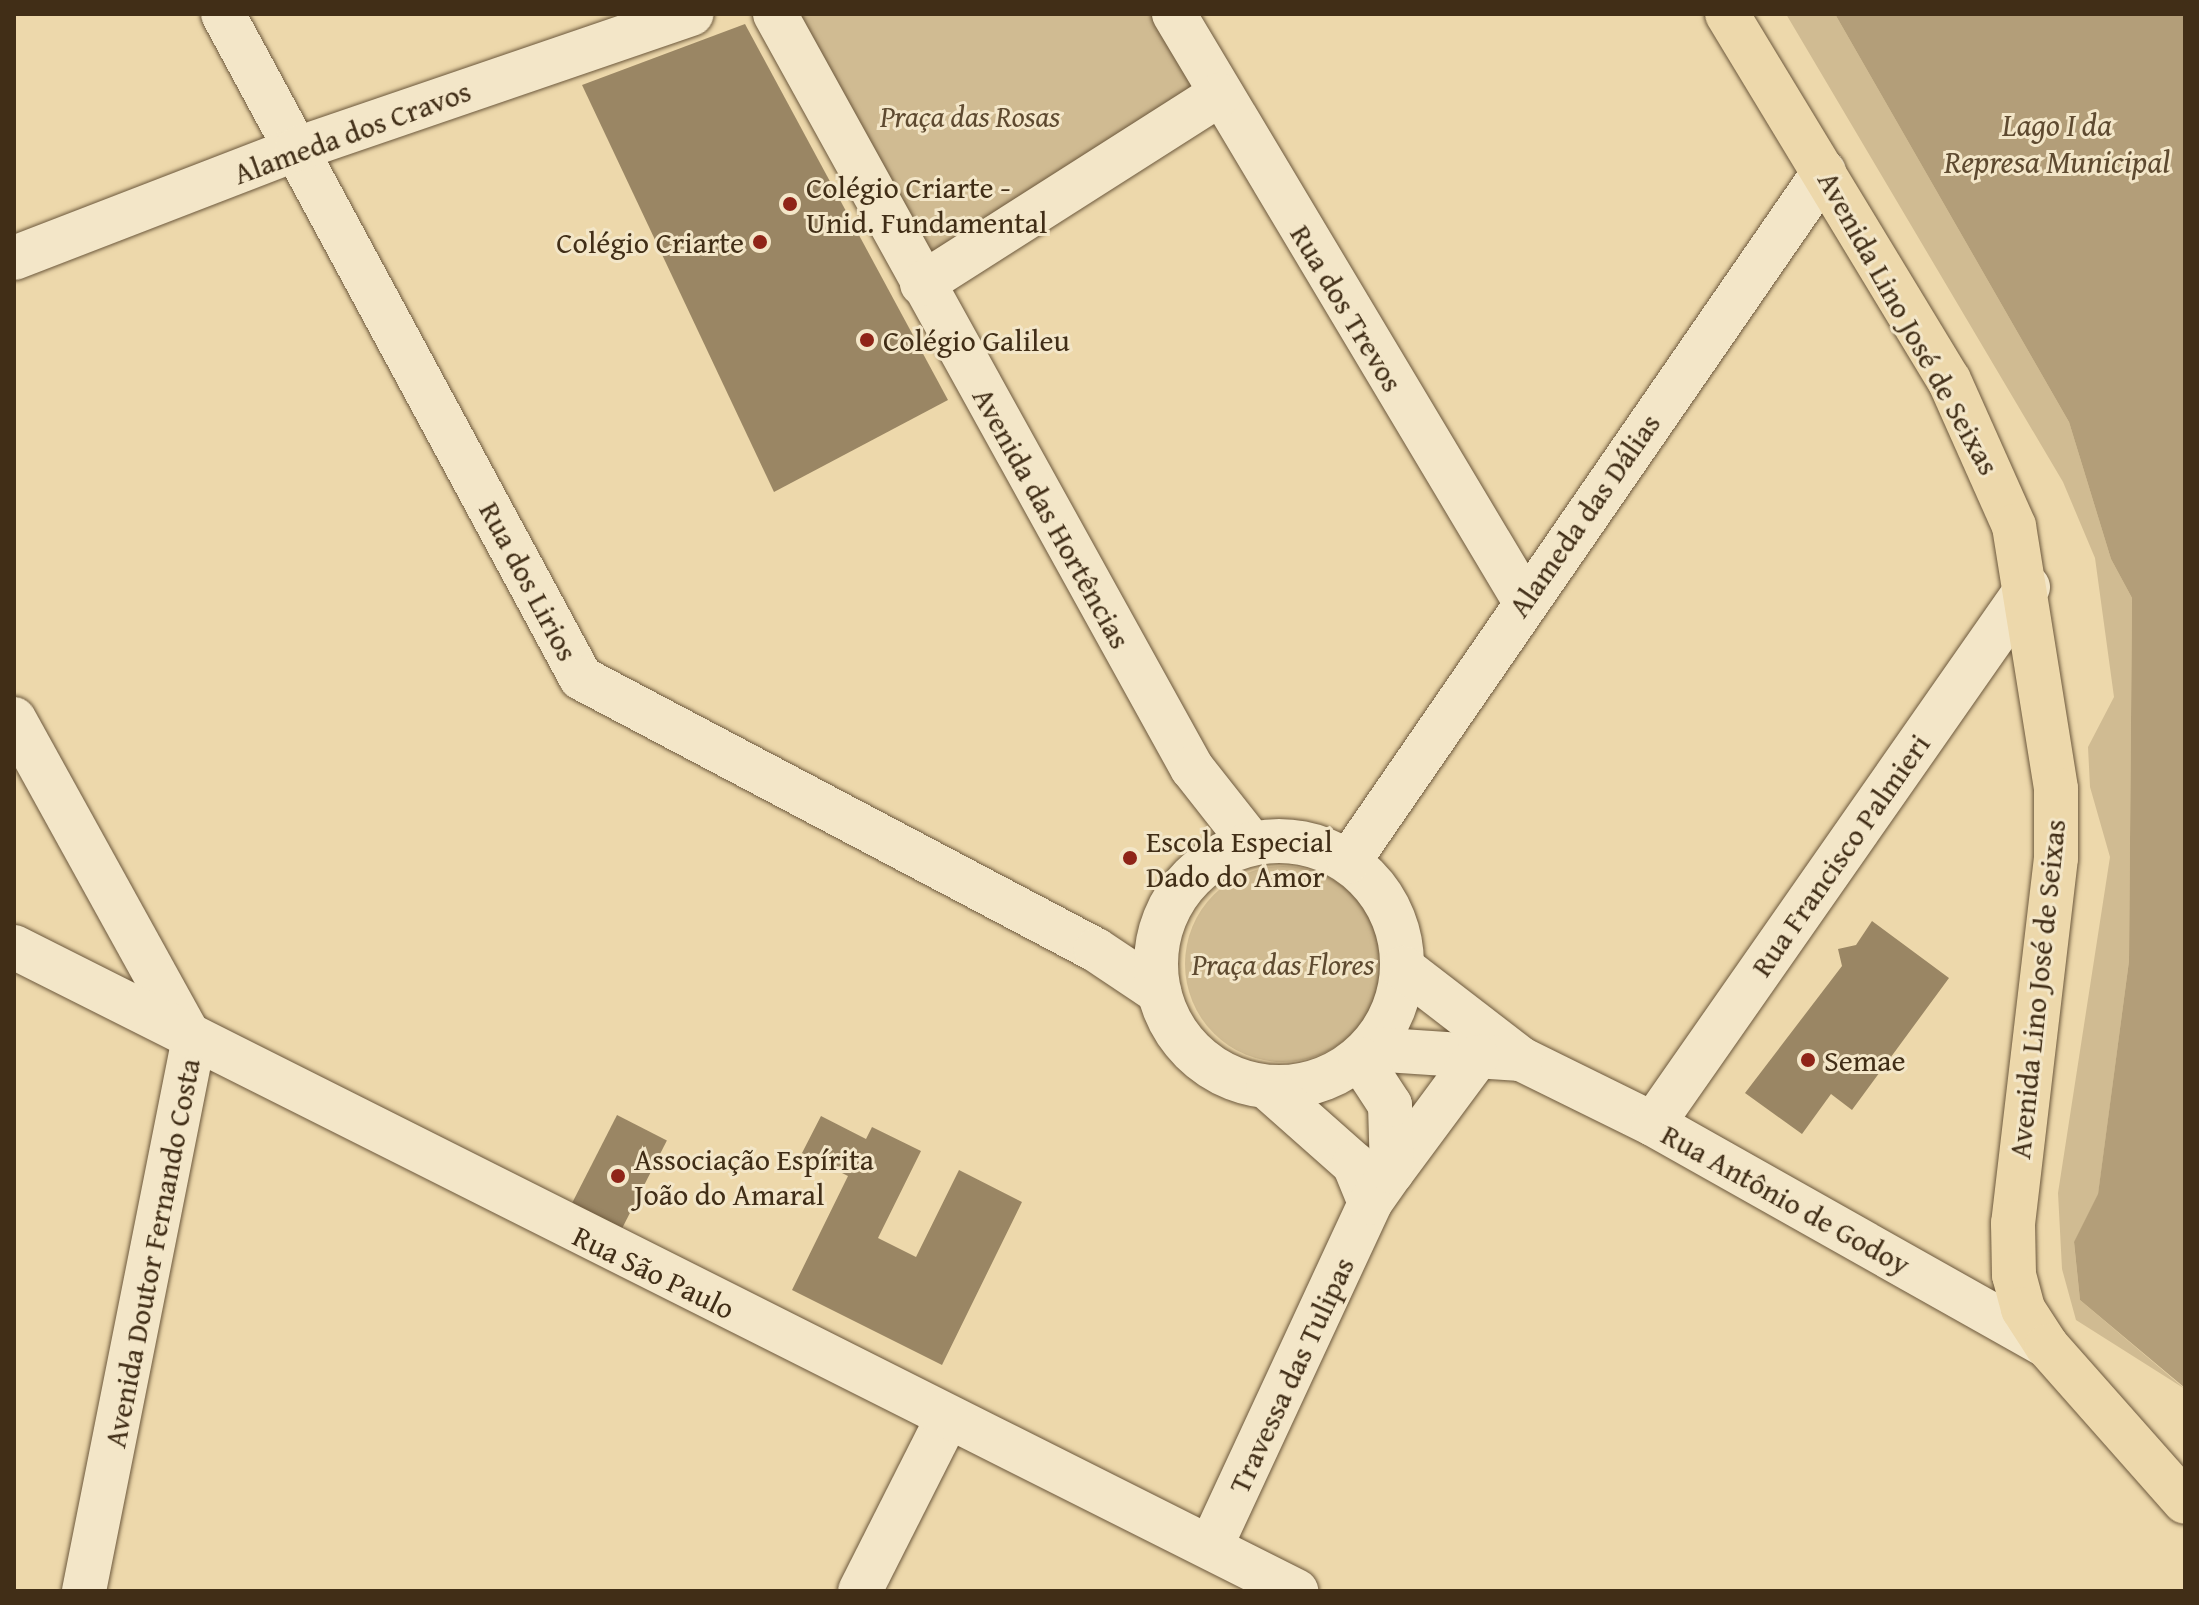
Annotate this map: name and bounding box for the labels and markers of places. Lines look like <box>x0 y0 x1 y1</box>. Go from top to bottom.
place label: Colégio Criarte - Unid. Fundamental <box>806 169 1047 240</box>
marker: Colégio Criarte - Unid. Fundamental <box>781 195 799 213</box>
place label: Colégio Criarte <box>556 224 744 260</box>
marker: Colégio Criarte <box>751 233 769 251</box>
place label: Colégio Galileu <box>883 322 1070 358</box>
marker: Colégio Galileu <box>858 331 876 349</box>
place label: Escola Especial Dado do Amor <box>1146 823 1333 894</box>
marker: Escola Especial Dado do Amor <box>1121 849 1139 867</box>
place label: Semae <box>1824 1042 1905 1078</box>
marker: Semae <box>1799 1051 1817 1069</box>
place label: Associação Espírita João do Amaral <box>634 1141 874 1212</box>
marker: Associação Espírita João do Amaral <box>609 1167 627 1185</box>

